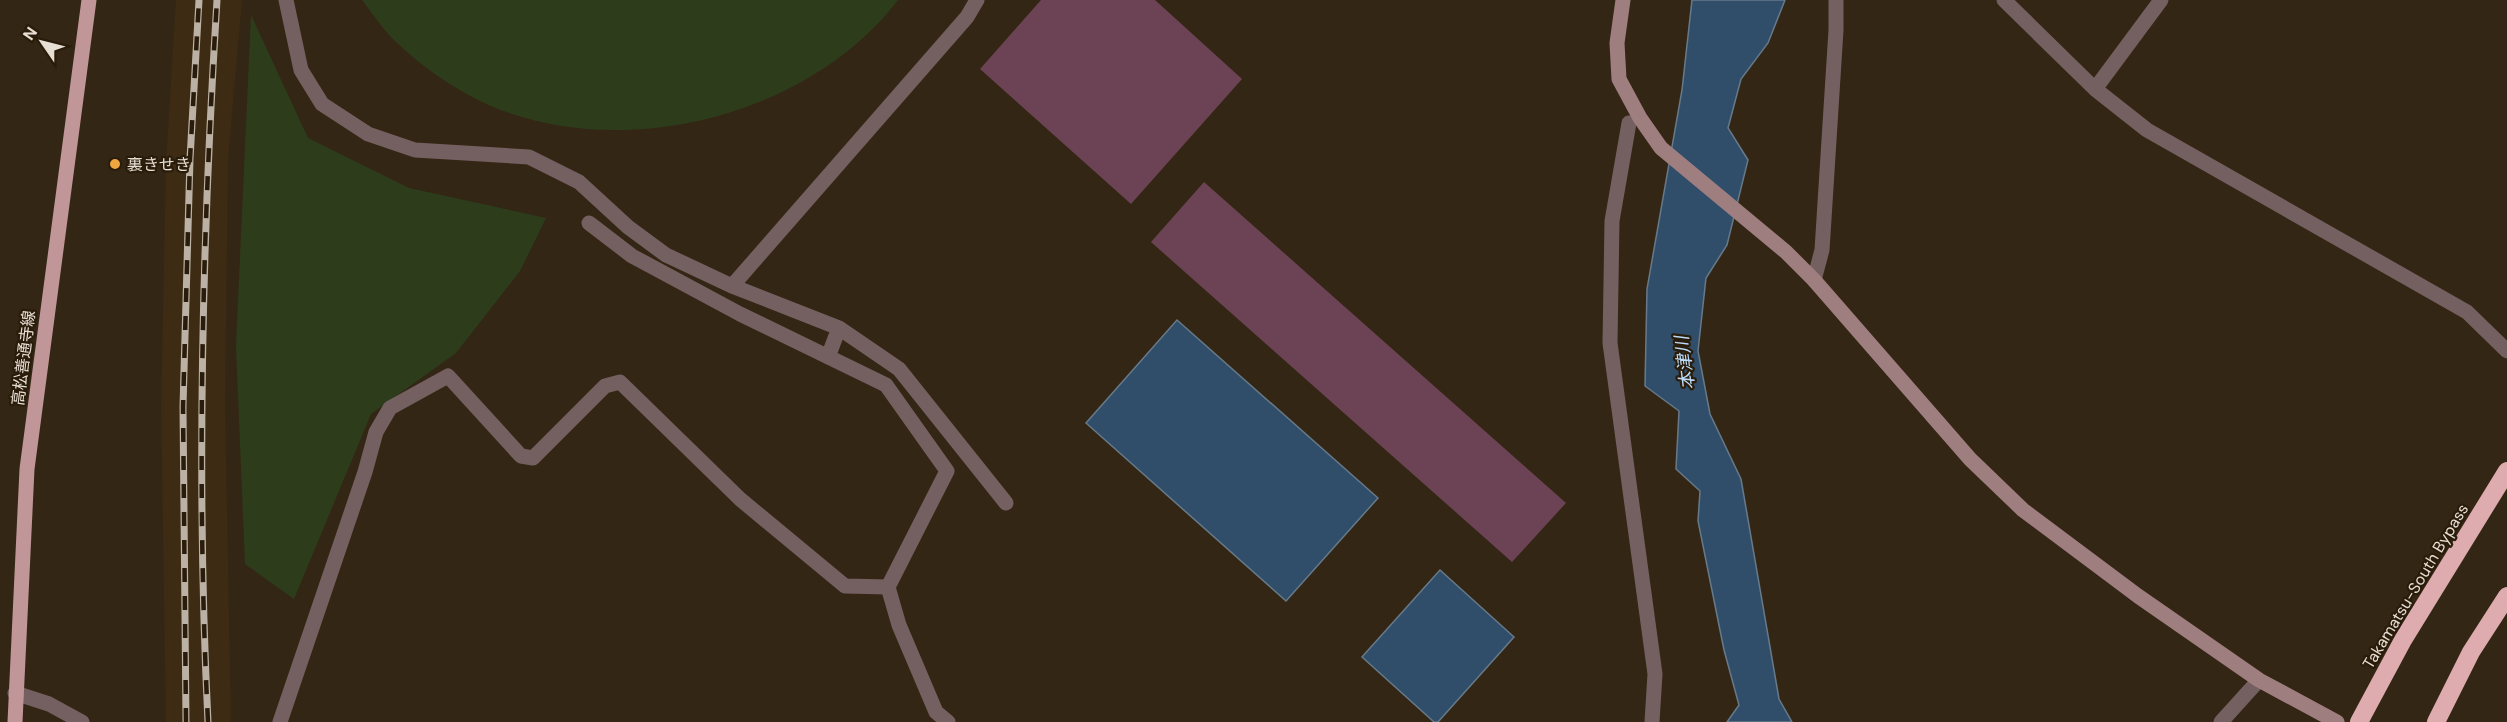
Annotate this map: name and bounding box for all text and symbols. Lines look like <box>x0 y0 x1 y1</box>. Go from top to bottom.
north arrow <box>12 12 72 72</box>
text: N <box>18 23 42 44</box>
place label: 裏きせき <box>127 154 191 175</box>
marker: 裏きせき <box>108 157 122 171</box>
street label: 高松善通寺線 <box>7 309 40 407</box>
water label: 本津川 <box>1670 333 1700 391</box>
street label: Takamatsu-South Bypass <box>2358 500 2473 673</box>

